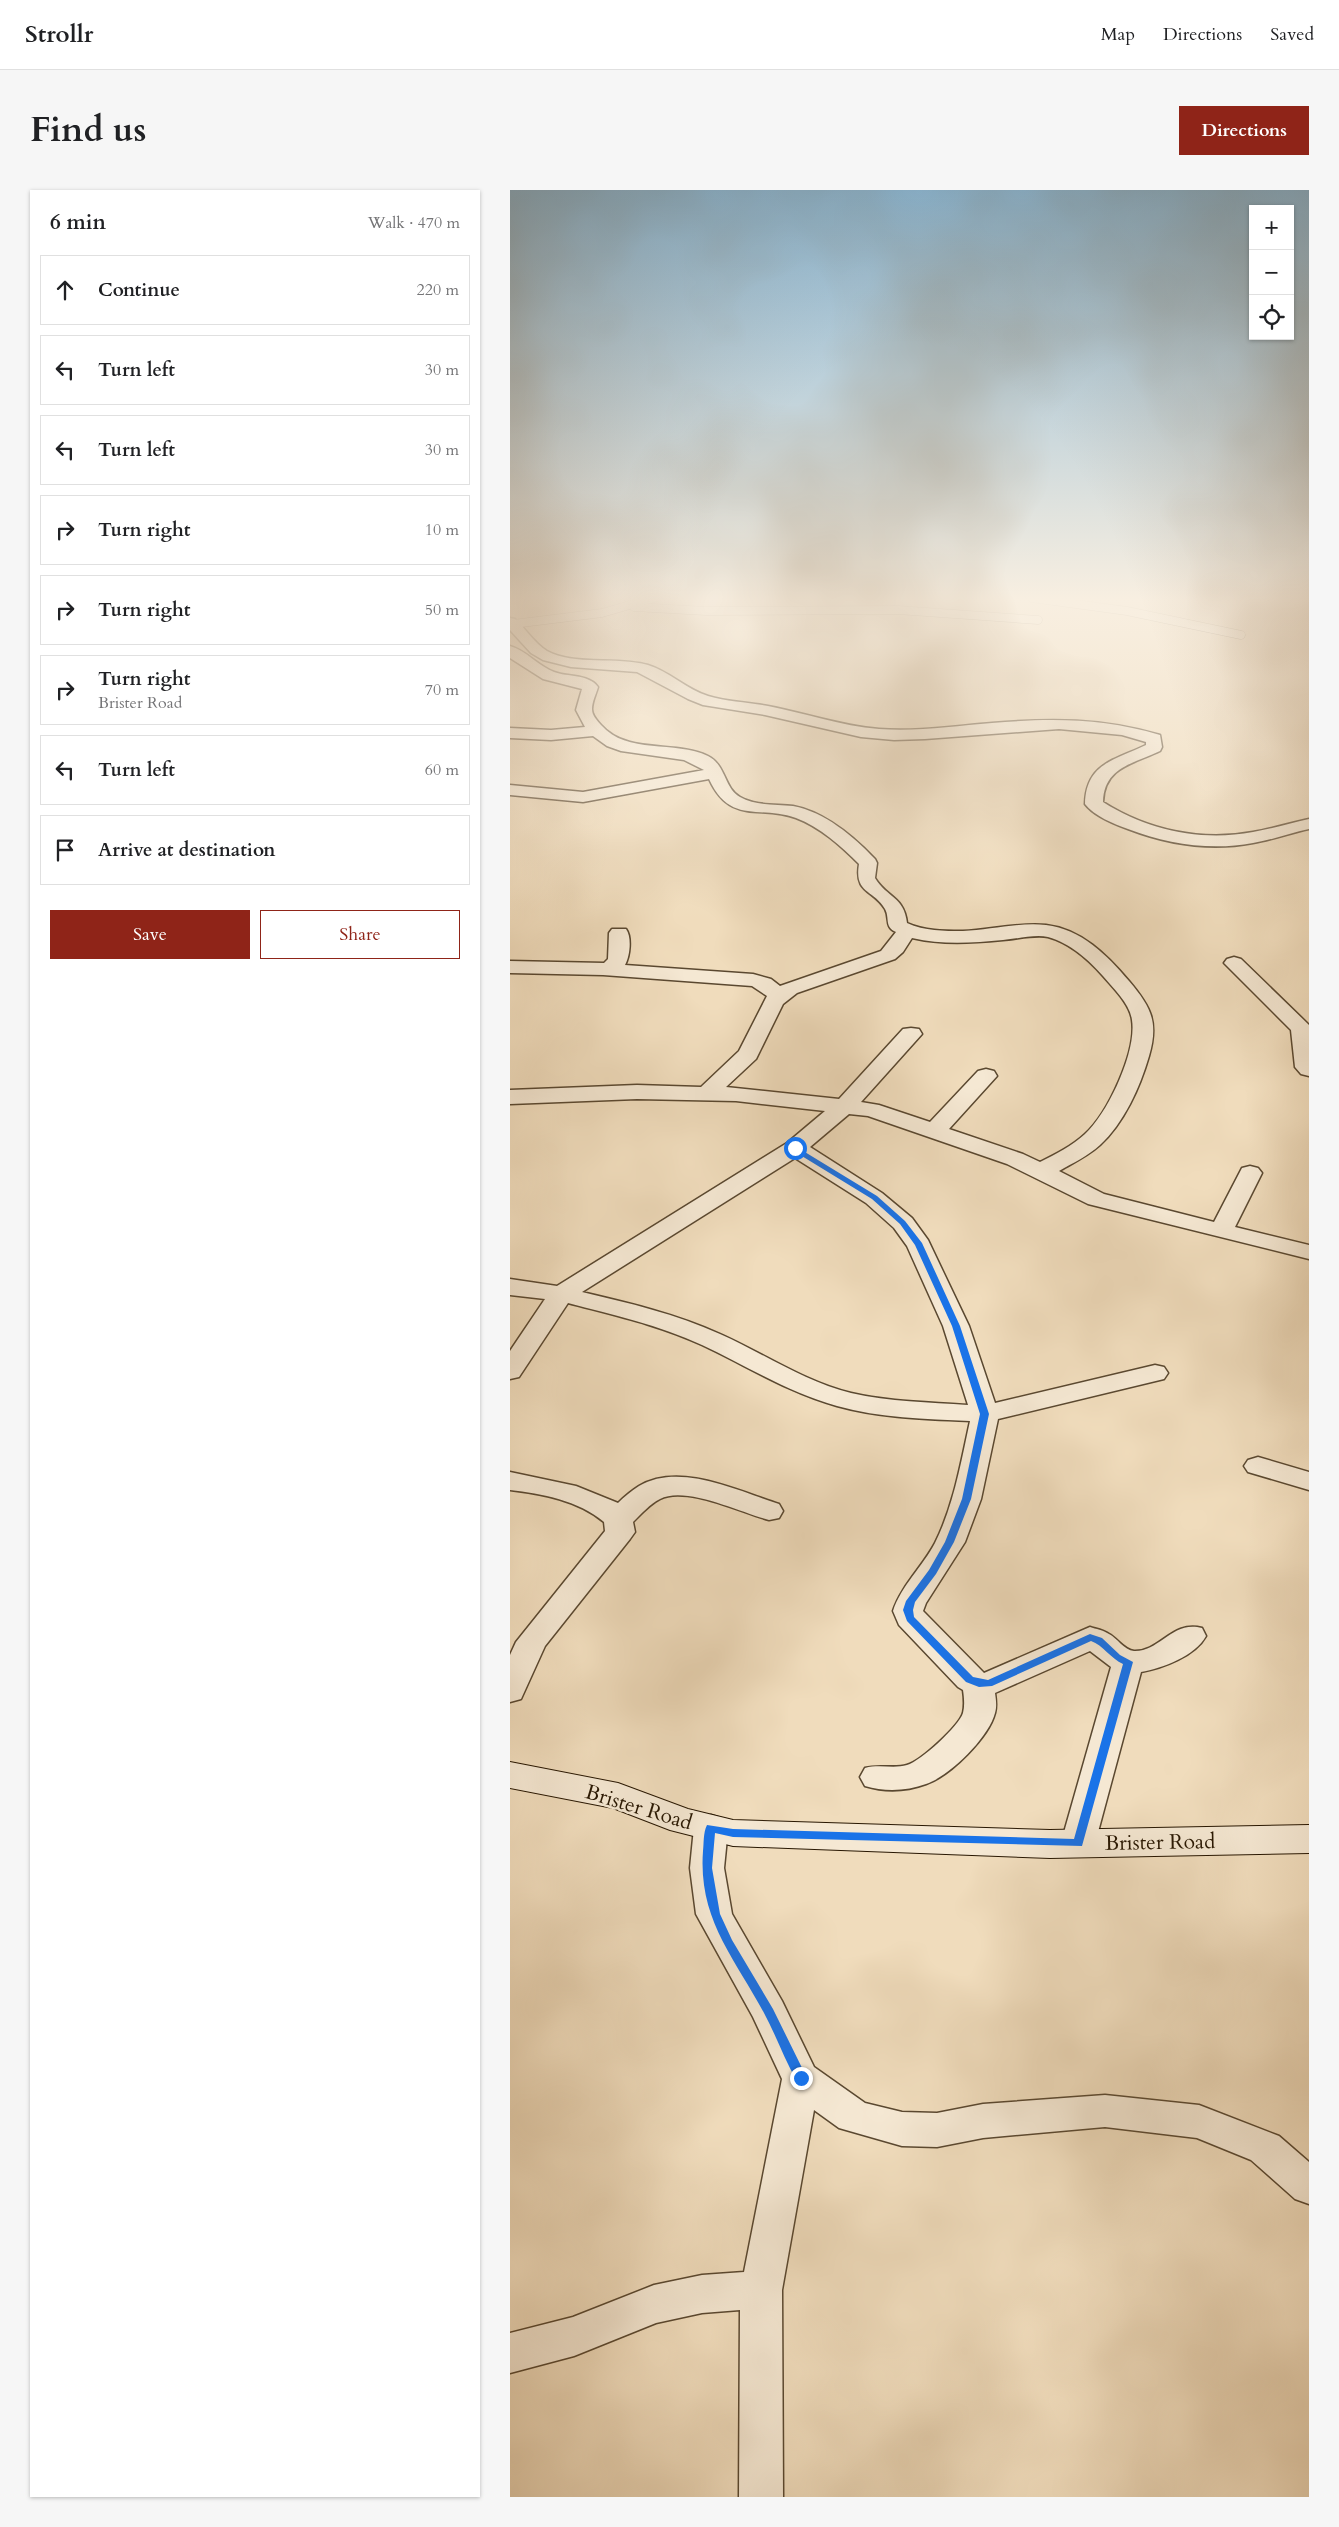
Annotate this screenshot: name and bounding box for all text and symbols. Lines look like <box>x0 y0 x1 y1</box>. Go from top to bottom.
text: Strollr <box>25 18 93 51</box>
text: Map <box>1101 22 1135 47</box>
text: Directions <box>1163 22 1242 47</box>
text: Saved <box>1270 22 1314 47</box>
text: Find us <box>30 106 146 154</box>
button: Directions <box>1179 106 1309 155</box>
map controls <box>1249 205 1294 340</box>
button: + <box>1249 205 1294 250</box>
text: 6 min <box>50 208 106 237</box>
text: Walk · 470 m <box>368 212 460 234</box>
button: − <box>1249 250 1294 295</box>
icon: ahead <box>51 276 79 304</box>
text: Continue <box>98 277 180 303</box>
text: 220 m <box>417 279 459 301</box>
button: locate <box>1249 295 1294 340</box>
icon: left <box>51 356 79 384</box>
text: Turn left <box>98 357 175 383</box>
text: 30 m <box>425 359 459 381</box>
icon: left <box>51 436 79 464</box>
text: Turn left <box>98 437 175 463</box>
text: 30 m <box>425 439 459 461</box>
icon: right <box>51 516 79 544</box>
text: Turn right <box>98 517 190 543</box>
text: 10 m <box>425 519 459 541</box>
icon: right <box>51 596 79 624</box>
text: Turn right <box>98 597 190 623</box>
text: 50 m <box>425 599 459 621</box>
text: Turn right <box>98 666 190 692</box>
icon: right <box>51 676 79 704</box>
text: 70 m <box>425 679 459 701</box>
text: Brister Road <box>98 692 182 714</box>
icon: left <box>51 756 79 784</box>
text: Turn left <box>98 757 175 783</box>
text: 60 m <box>425 759 459 781</box>
icon: arrive <box>51 836 79 864</box>
text: Arrive at destination <box>98 837 275 863</box>
button: Save <box>50 910 250 959</box>
button: Share <box>260 910 460 959</box>
route start <box>784 1137 807 1160</box>
street label: Brister Road <box>582 1777 696 1837</box>
street label: Brister Road <box>1105 1827 1216 1858</box>
route end <box>790 2067 813 2090</box>

